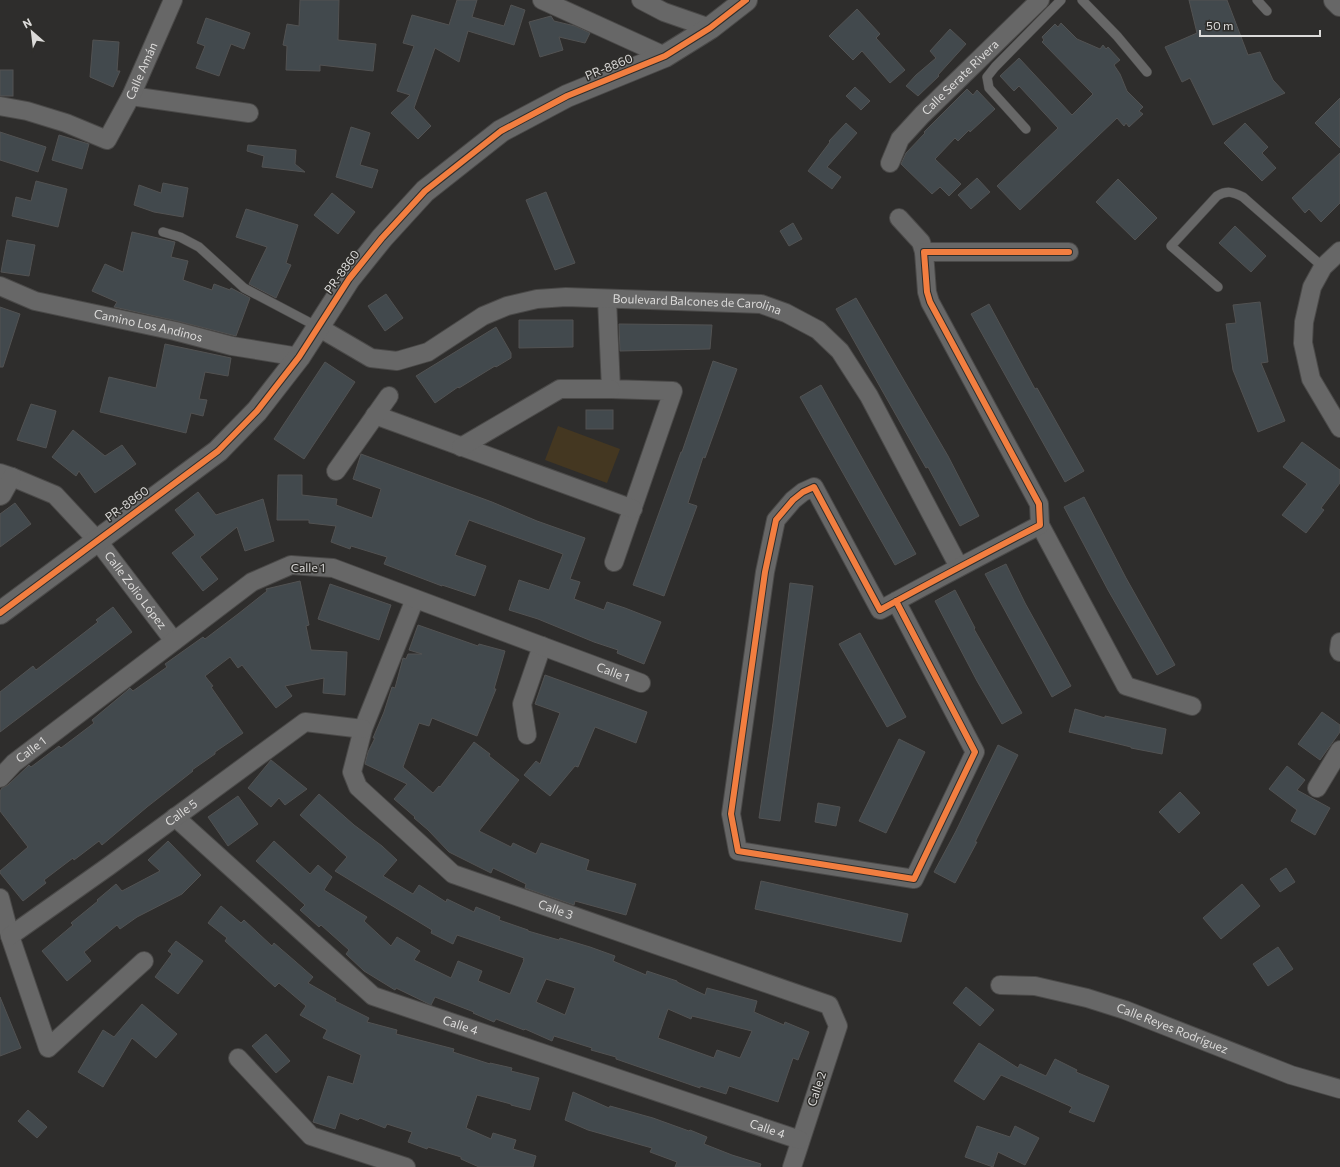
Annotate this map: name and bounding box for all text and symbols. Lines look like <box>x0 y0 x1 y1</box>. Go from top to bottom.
north arrow <box>12 12 52 52</box>
scale bar <box>1200 12 1320 38</box>
text: N <box>20 15 34 30</box>
text: 50 m <box>1206 18 1234 32</box>
street label: Calle Serate Rivera <box>918 37 1001 117</box>
street label: Calle Amán <box>122 40 160 101</box>
street label: PR-8860 <box>583 50 635 82</box>
street label: PR-8860 <box>321 247 362 296</box>
street label: Boulevard Balcones de Carolina <box>613 291 784 317</box>
street label: Camino Los Andinos <box>93 306 204 344</box>
street label: PR-8860 <box>102 483 151 524</box>
street label: Calle Zolio López <box>102 548 170 631</box>
street label: Calle 1 <box>291 560 325 574</box>
street label: Calle 1 <box>595 659 632 684</box>
street label: Calle 1 <box>13 733 48 765</box>
street label: Calle 5 <box>162 796 200 828</box>
street label: Calle 3 <box>537 896 575 921</box>
street label: Calle Reyes Rodríguez <box>1115 1000 1230 1056</box>
street label: Calle 4 <box>441 1012 480 1037</box>
street label: Calle 2 <box>804 1069 828 1108</box>
street label: Calle 4 <box>748 1116 787 1140</box>

